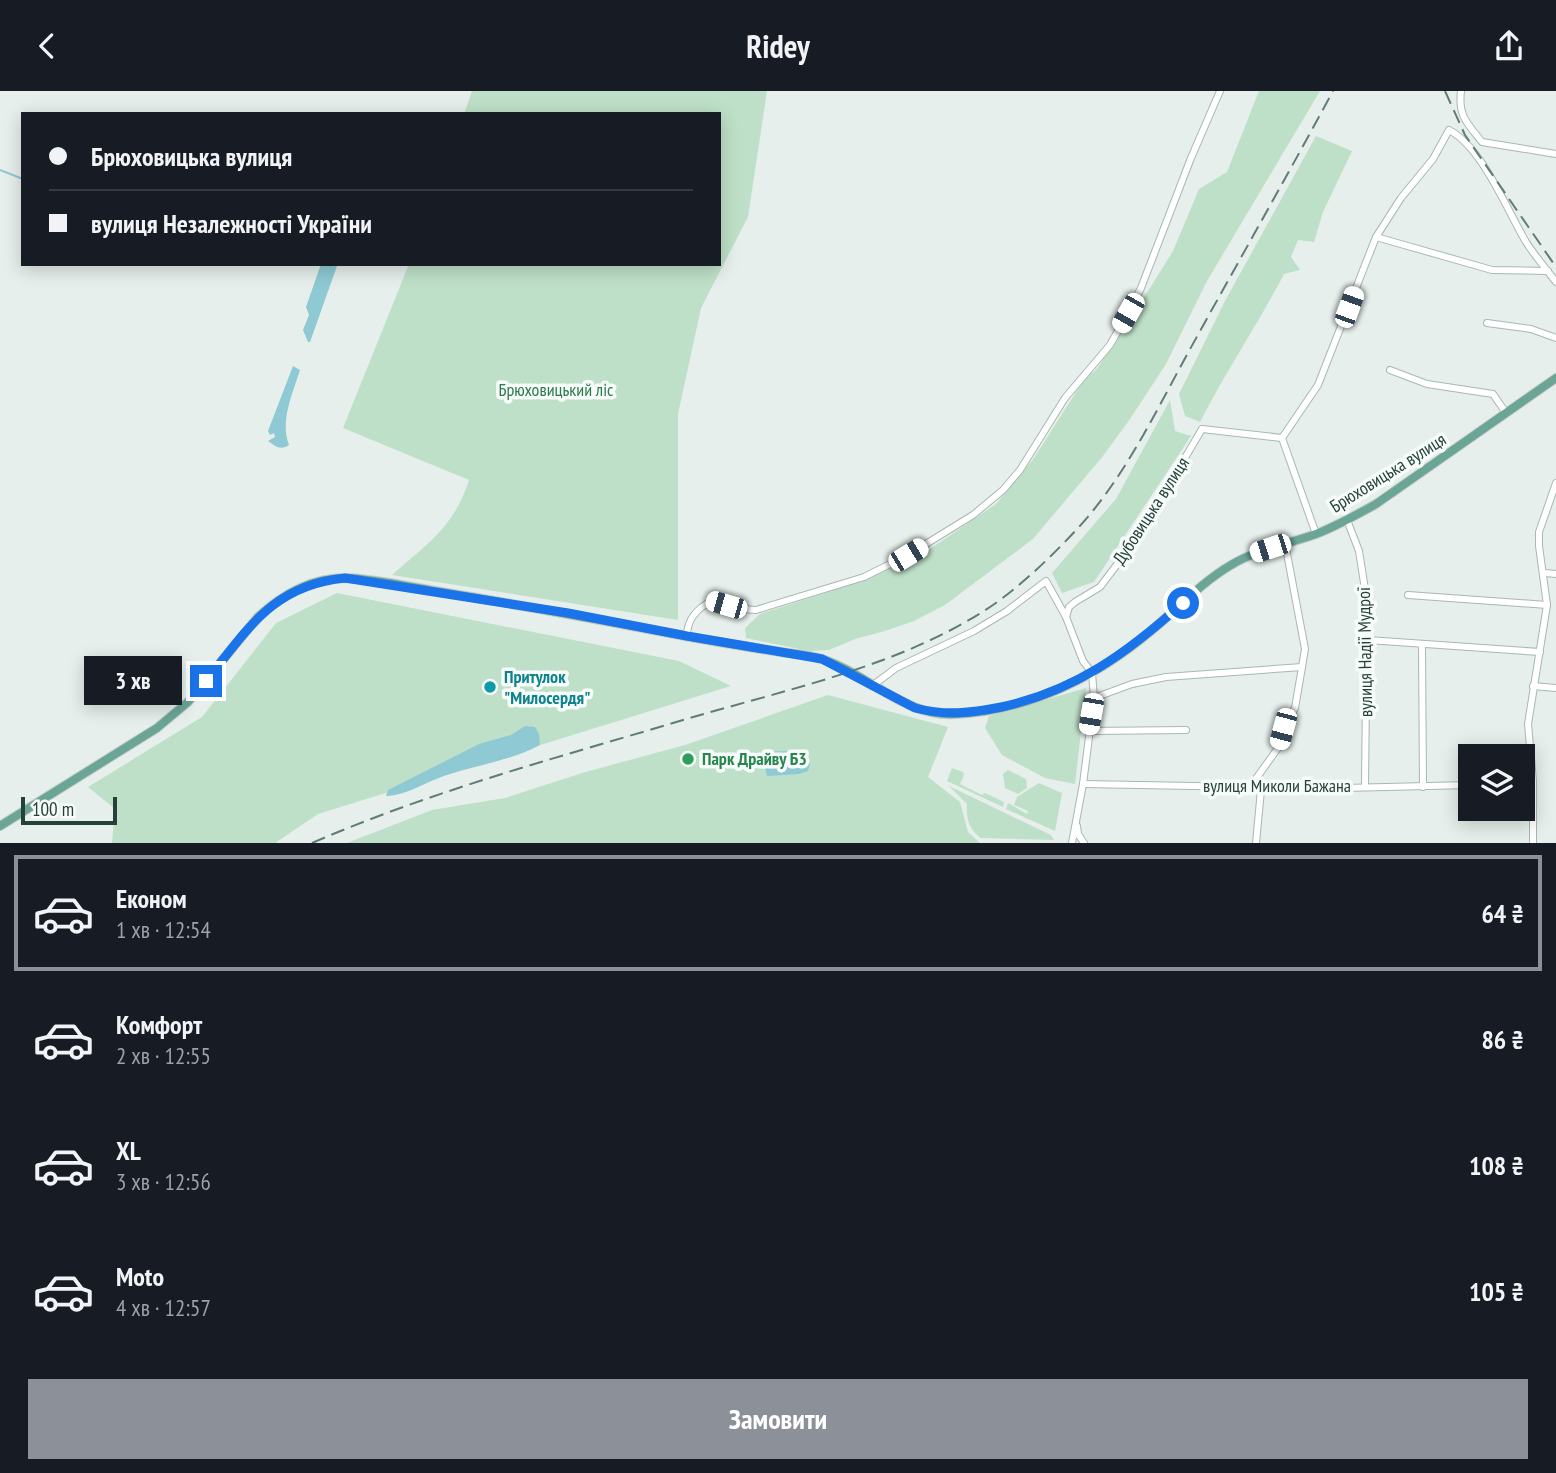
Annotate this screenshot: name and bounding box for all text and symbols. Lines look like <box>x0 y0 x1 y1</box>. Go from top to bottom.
text: Ridey <box>746 25 810 67</box>
icon: back <box>28 27 66 65</box>
icon: share <box>1490 27 1528 65</box>
text: Брюховицька вулиця <box>91 140 292 173</box>
text: вулиця Незалежності України <box>91 207 372 240</box>
car <box>1332 284 1367 330</box>
car <box>1109 290 1148 336</box>
park label: Брюховицький ліс <box>498 378 614 401</box>
street label: Брюховицька вулиця <box>1325 428 1450 517</box>
street label: Дубовицька вулиця <box>1107 453 1194 569</box>
car <box>1247 532 1294 564</box>
car <box>885 535 932 575</box>
route start <box>1167 587 1199 619</box>
street label: вулиця Надії Мудрої <box>1352 587 1377 717</box>
car <box>703 589 750 621</box>
callout: 3 хв <box>83 657 182 705</box>
route end <box>190 665 222 697</box>
place label: Притулок "Милосердя" <box>504 665 590 709</box>
text: 3 хв <box>115 666 151 695</box>
marker: Притулок "Милосердя" <box>482 679 498 695</box>
car <box>1078 691 1105 737</box>
car <box>1268 706 1299 752</box>
map controls <box>1458 744 1535 821</box>
button: layers <box>1458 744 1535 821</box>
place label: Парк Драйву Б3 <box>702 747 807 770</box>
marker: Парк Драйву Б3 <box>680 751 696 767</box>
street label: вулиця Миколи Бажана <box>1203 774 1351 797</box>
scale bar <box>21 794 117 826</box>
text: 100 m <box>32 797 74 821</box>
icon: car <box>32 882 95 945</box>
text: Економ <box>116 882 187 915</box>
text: 64 ₴ <box>1481 897 1524 930</box>
text: 1 хв · 12:54 <box>116 915 211 944</box>
icon: car <box>32 1008 95 1071</box>
text: Комфорт <box>116 1008 202 1041</box>
text: 86 ₴ <box>1481 1023 1524 1056</box>
text: 2 хв · 12:55 <box>116 1041 211 1070</box>
icon: car <box>32 1134 95 1197</box>
text: XL <box>116 1134 141 1167</box>
text: 108 ₴ <box>1469 1149 1524 1182</box>
text: 3 хв · 12:56 <box>116 1167 211 1196</box>
icon: car <box>32 1260 95 1323</box>
text: Moto <box>116 1260 164 1293</box>
text: 105 ₴ <box>1469 1275 1524 1308</box>
text: 4 хв · 12:57 <box>116 1293 211 1322</box>
button: Замовити <box>28 1379 1528 1459</box>

